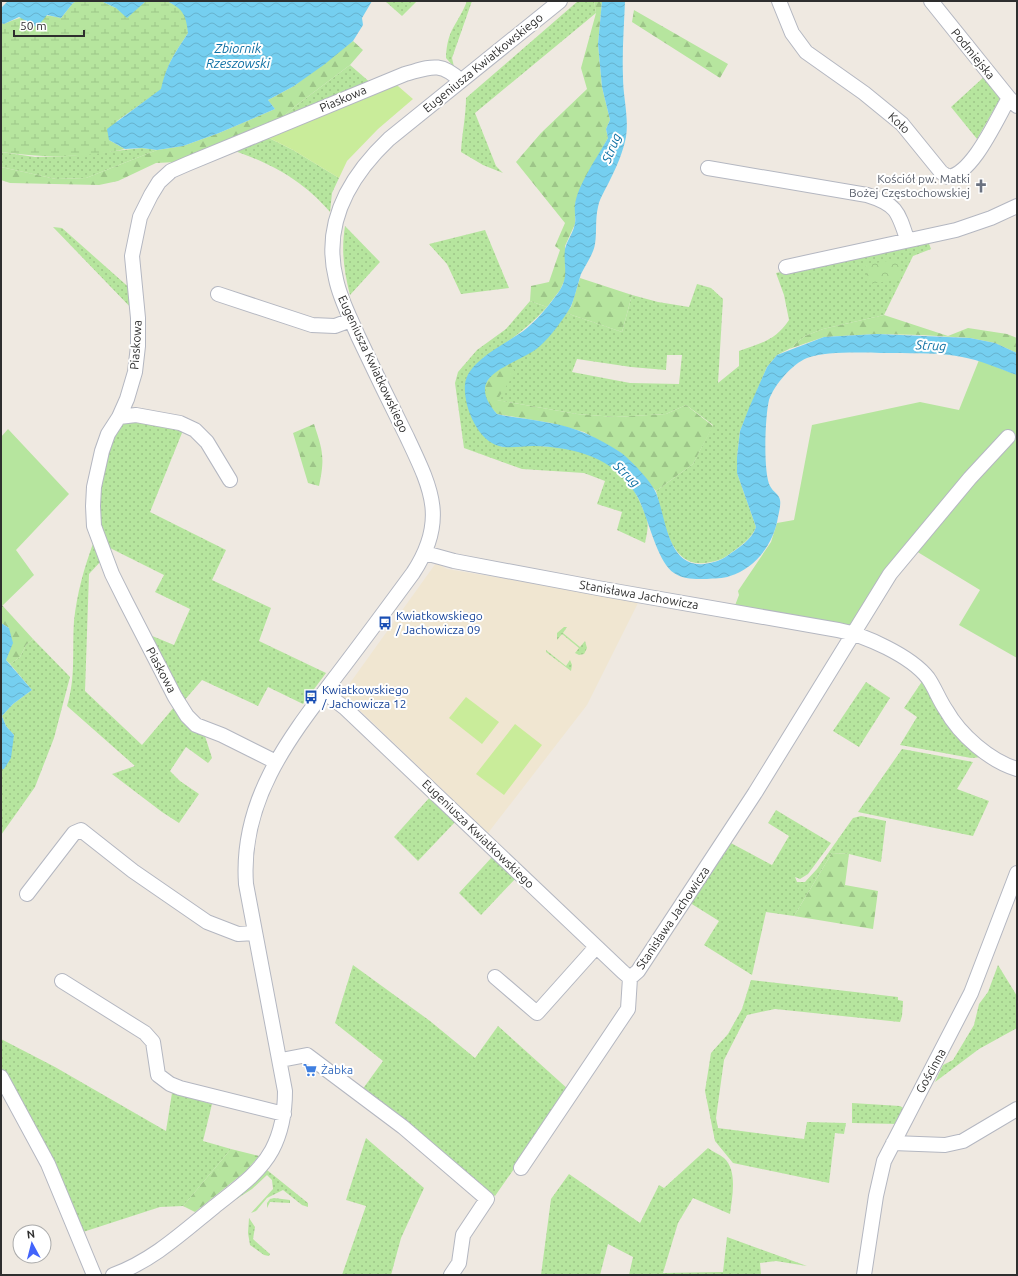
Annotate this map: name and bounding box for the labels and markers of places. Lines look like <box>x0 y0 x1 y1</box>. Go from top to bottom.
place label: Kościół pw. Matki Bożej Częstochowskiej <box>849 172 970 199</box>
church icon: Kościół pw. Matki Bożej Częstochowskiej <box>973 178 989 194</box>
place label: Kwiatkowskiego / Jachowicza 09 <box>395 609 483 636</box>
bus stop icon: Kwiatkowskiego / Jachowicza 09 <box>377 615 393 631</box>
place label: Kwiatkowskiego / Jachowicza 12 <box>321 683 409 710</box>
bus stop icon: Kwiatkowskiego / Jachowicza 12 <box>303 689 319 705</box>
supermarket icon: Żabka <box>302 1062 318 1078</box>
place label: Żabka <box>321 1063 353 1076</box>

